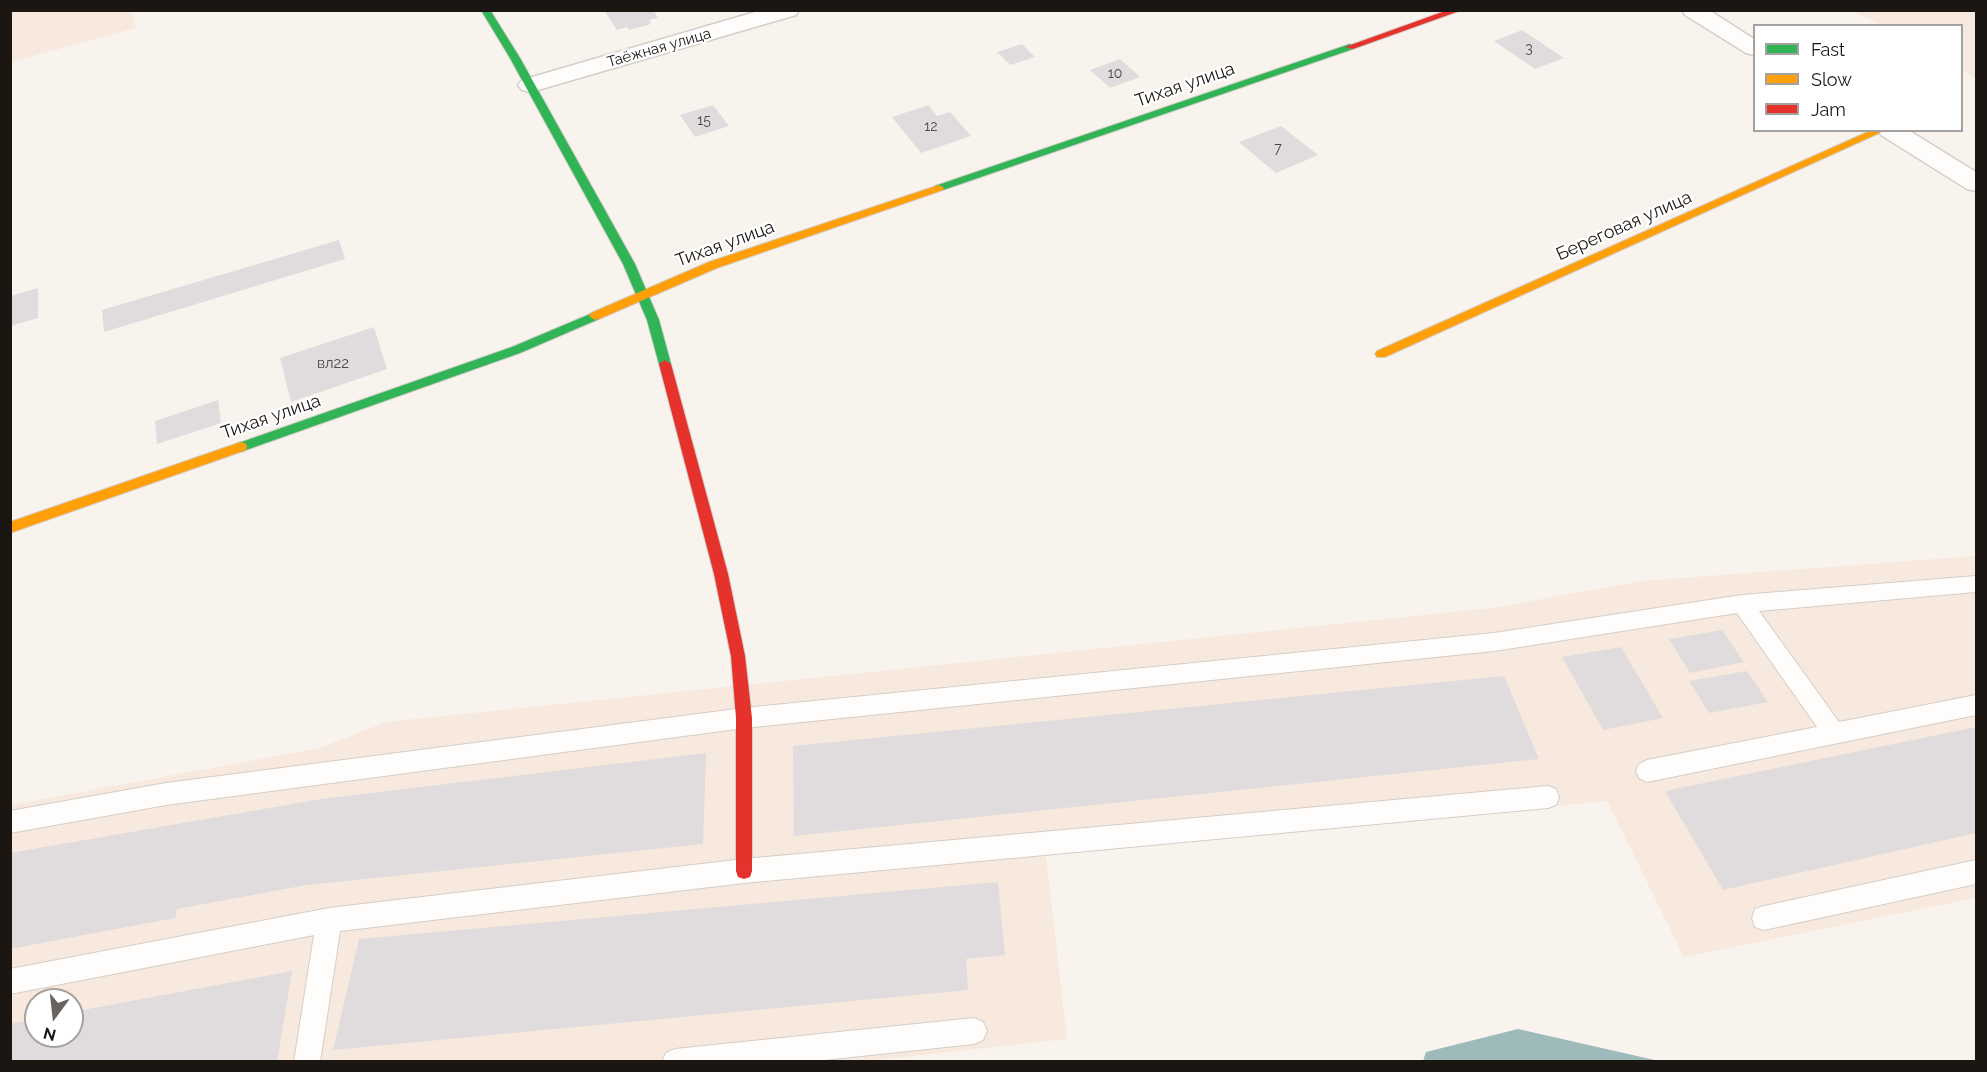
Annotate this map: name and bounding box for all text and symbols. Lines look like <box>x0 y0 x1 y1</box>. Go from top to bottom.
legend <box>1753 24 1963 132</box>
street label: Таёжная улица <box>605 25 713 71</box>
text: Fast <box>1811 39 1845 60</box>
house number: 3 <box>1525 41 1533 57</box>
street label: Тихая улица <box>1132 58 1238 112</box>
house number: 10 <box>1108 66 1122 82</box>
text: Slow <box>1811 69 1852 90</box>
text: Jam <box>1811 99 1846 120</box>
house number: 15 <box>697 113 711 129</box>
house number: 12 <box>924 119 938 135</box>
house number: 7 <box>1274 141 1282 157</box>
street label: Береговая улица <box>1553 186 1695 266</box>
street label: Тихая улица <box>673 216 777 272</box>
house number: вл22 <box>317 354 349 372</box>
street label: Тихая улица <box>218 390 324 444</box>
north arrow <box>24 988 84 1048</box>
text: N <box>41 1023 58 1045</box>

